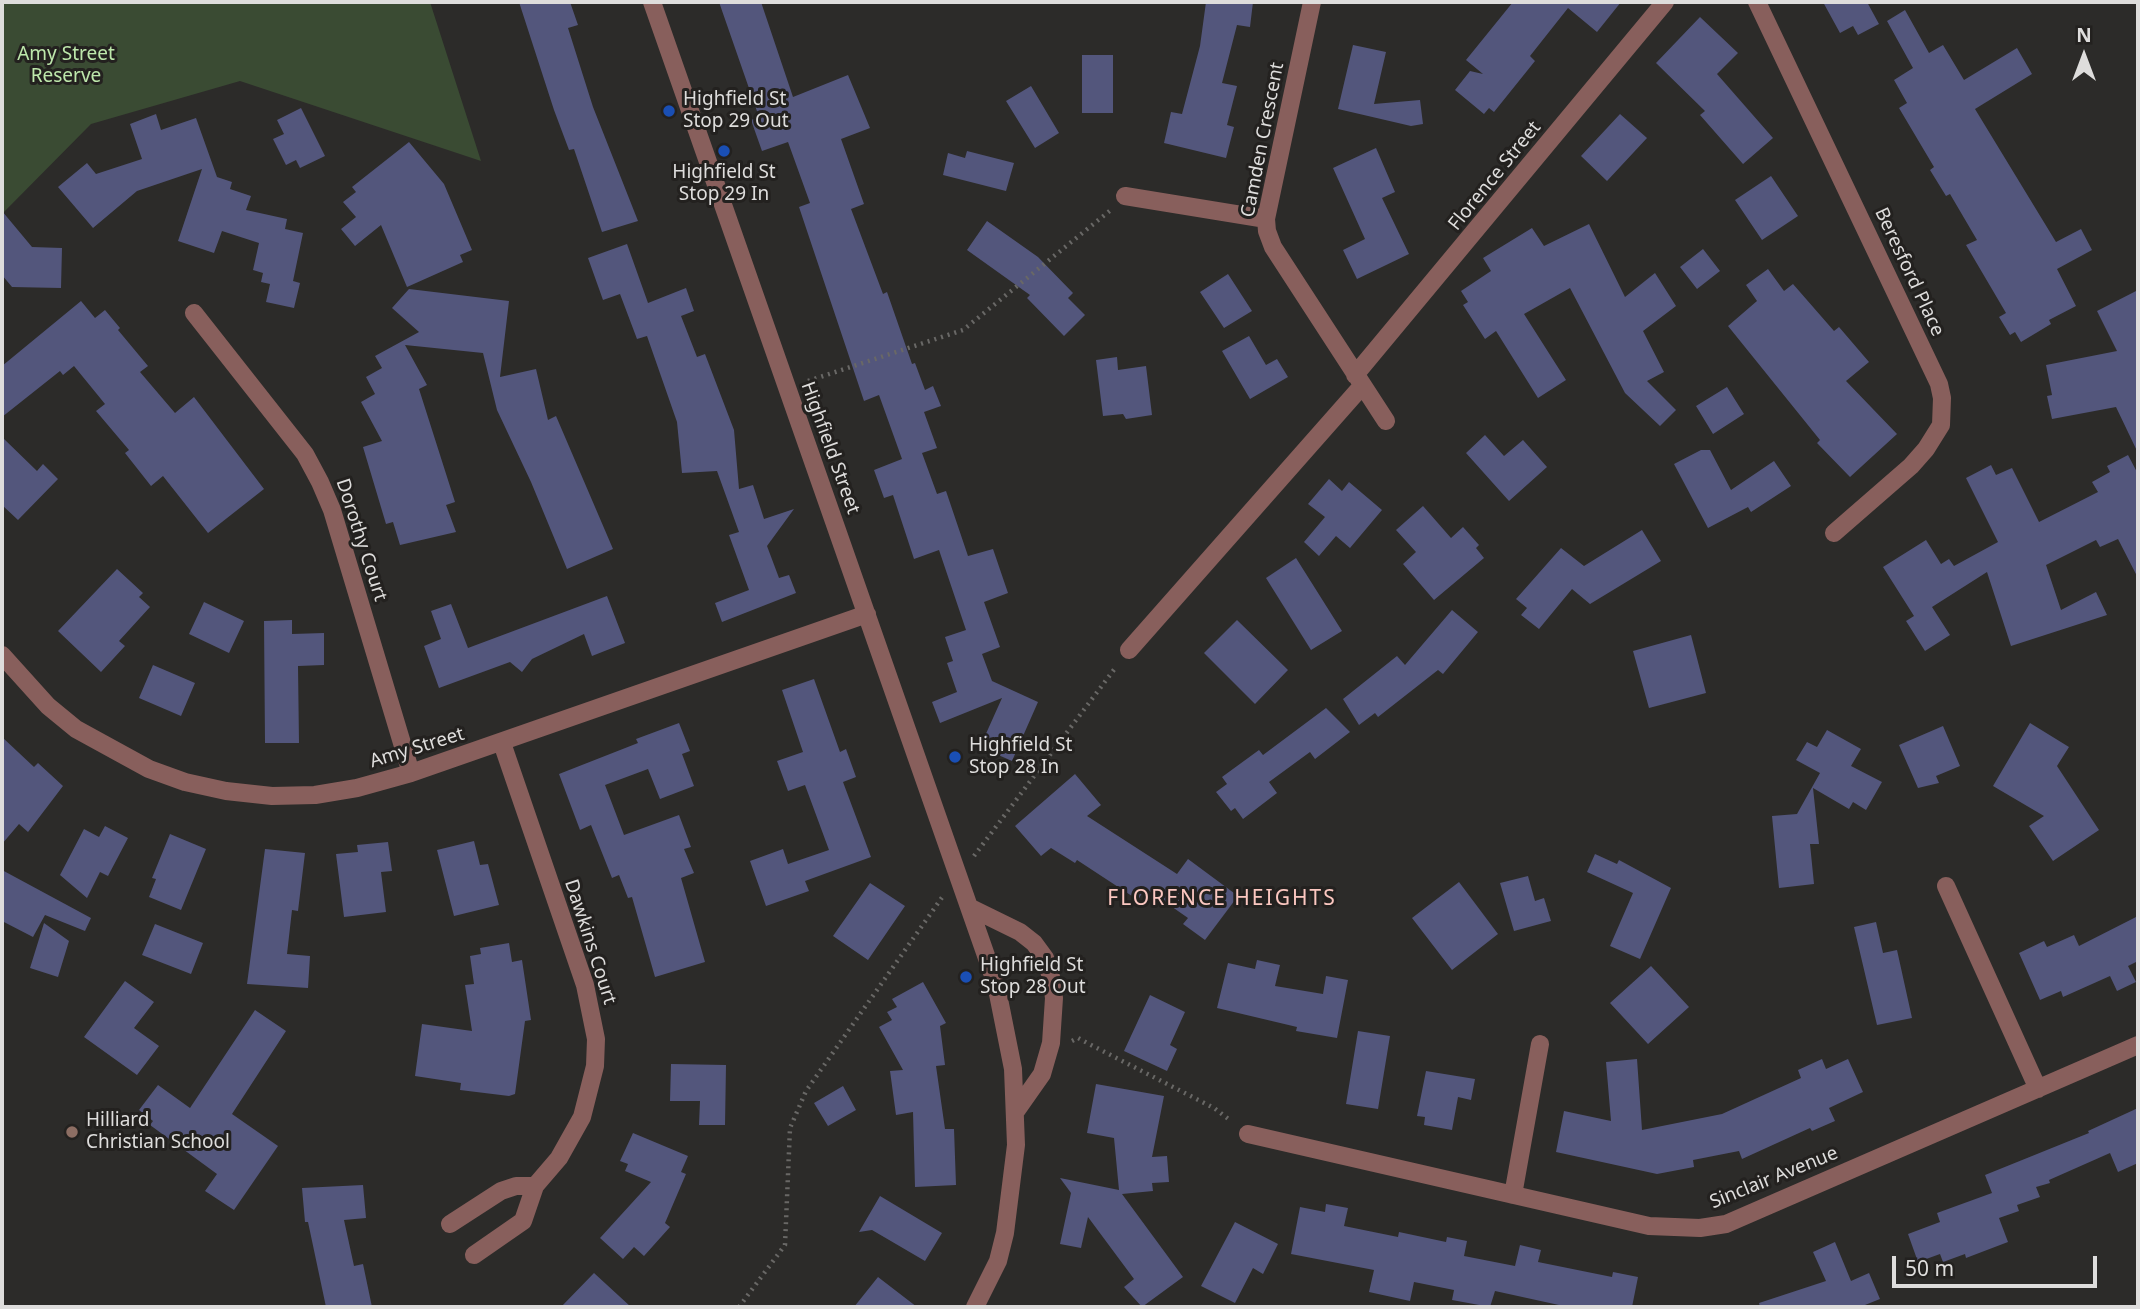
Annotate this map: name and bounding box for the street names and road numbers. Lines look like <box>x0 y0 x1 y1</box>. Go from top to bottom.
street label: Camden Crescent <box>1237 61 1289 219</box>
street label: Florence Street <box>1444 117 1546 235</box>
street label: Beresford Place <box>1869 204 1949 340</box>
street label: Highfield Street <box>795 379 865 517</box>
street label: Dorothy Court <box>330 476 392 604</box>
street label: Amy Street <box>367 723 467 773</box>
street label: Dawkins Court <box>559 877 621 1007</box>
street label: Sinclair Avenue <box>1707 1142 1841 1214</box>

